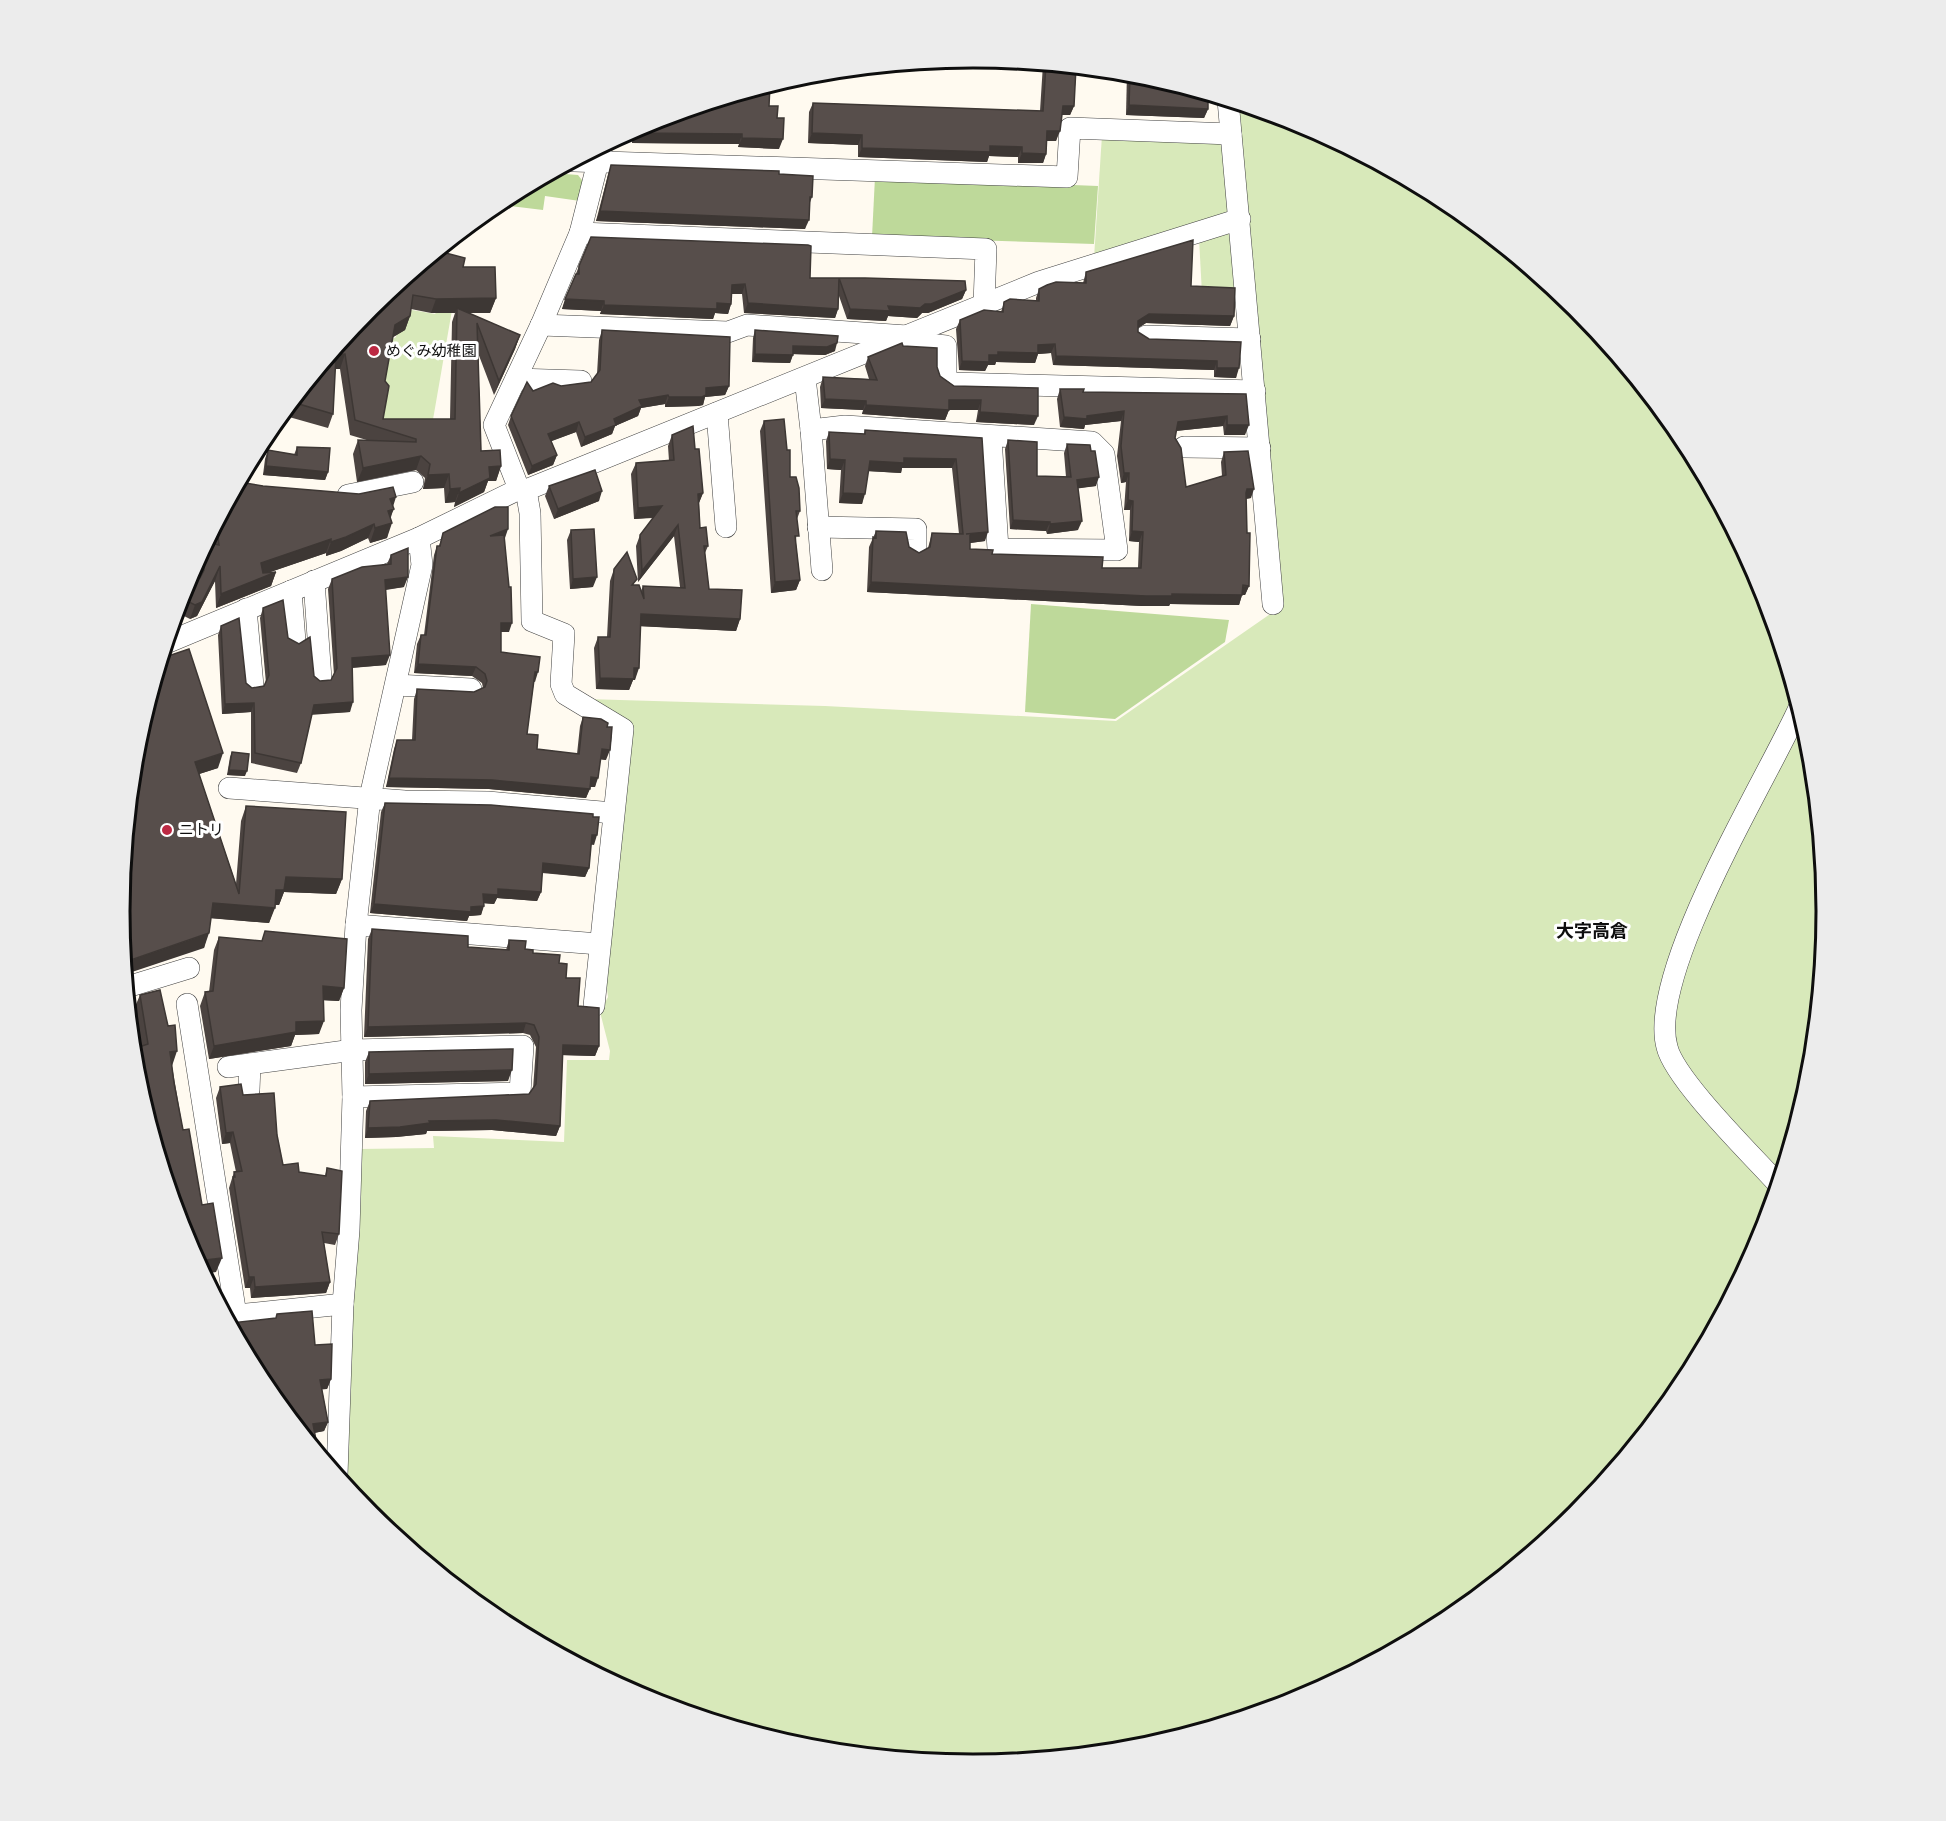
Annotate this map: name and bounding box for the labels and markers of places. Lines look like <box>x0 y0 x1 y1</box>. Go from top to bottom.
place label: めぐみ幼稚園 <box>386 342 476 360</box>
marker: めぐみ幼稚園 <box>367 344 381 358</box>
place label: ニトリ <box>179 821 224 839</box>
marker: ニトリ <box>160 823 174 837</box>

